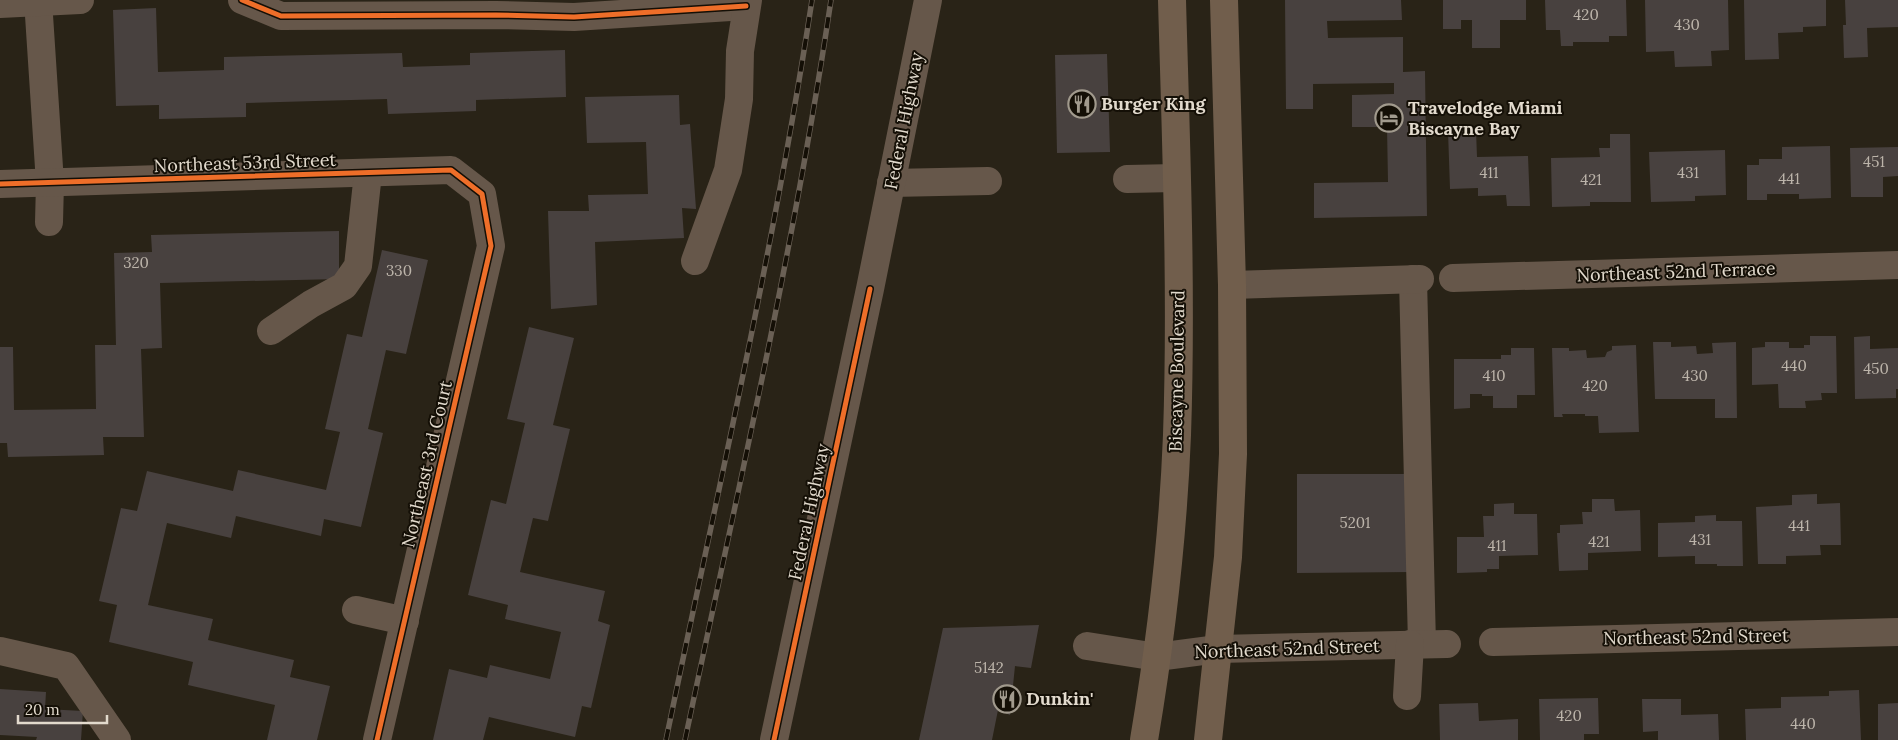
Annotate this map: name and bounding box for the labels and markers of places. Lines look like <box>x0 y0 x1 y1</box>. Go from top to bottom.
restaurant icon: Burger King <box>1067 89 1097 119</box>
place label: Burger King <box>1101 92 1207 115</box>
place label: Travelodge Miami Biscayne Bay <box>1408 96 1563 140</box>
hotel icon: Travelodge Miami Biscayne Bay <box>1374 103 1404 133</box>
restaurant icon: Dunkin' <box>992 684 1022 714</box>
place label: Dunkin' <box>1026 687 1093 710</box>

